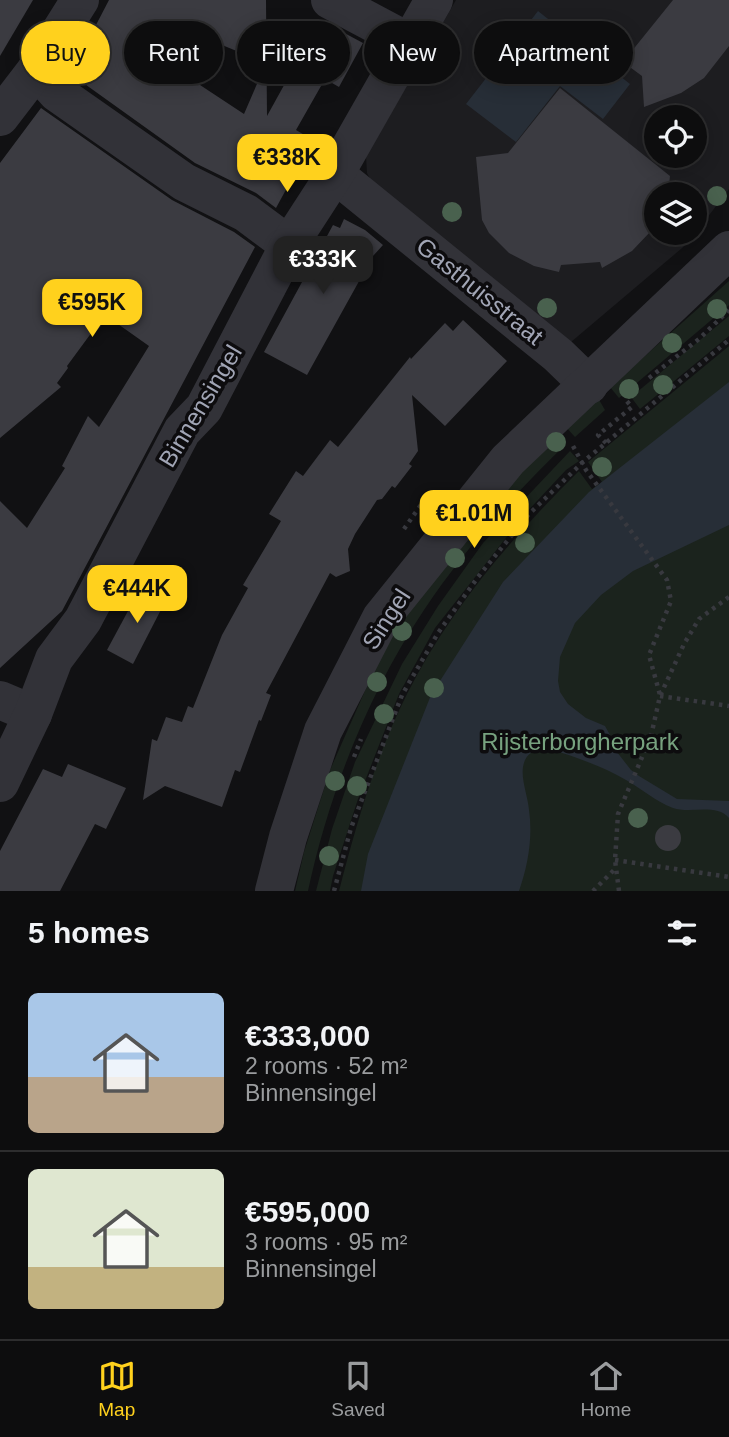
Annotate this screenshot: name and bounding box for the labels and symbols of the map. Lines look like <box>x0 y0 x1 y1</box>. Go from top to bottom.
pin: €338K <box>238 134 336 194</box>
street label: Gasthuisstraat <box>411 232 549 350</box>
pin: €333K <box>274 236 372 296</box>
pin: €595K <box>43 280 141 339</box>
street label: Binnensingel <box>153 340 247 472</box>
pin: €1.01M <box>417 490 531 550</box>
pin: €444K <box>88 566 186 625</box>
street label: Singel <box>357 584 415 654</box>
park label: Rijsterborgherpark <box>481 728 680 755</box>

